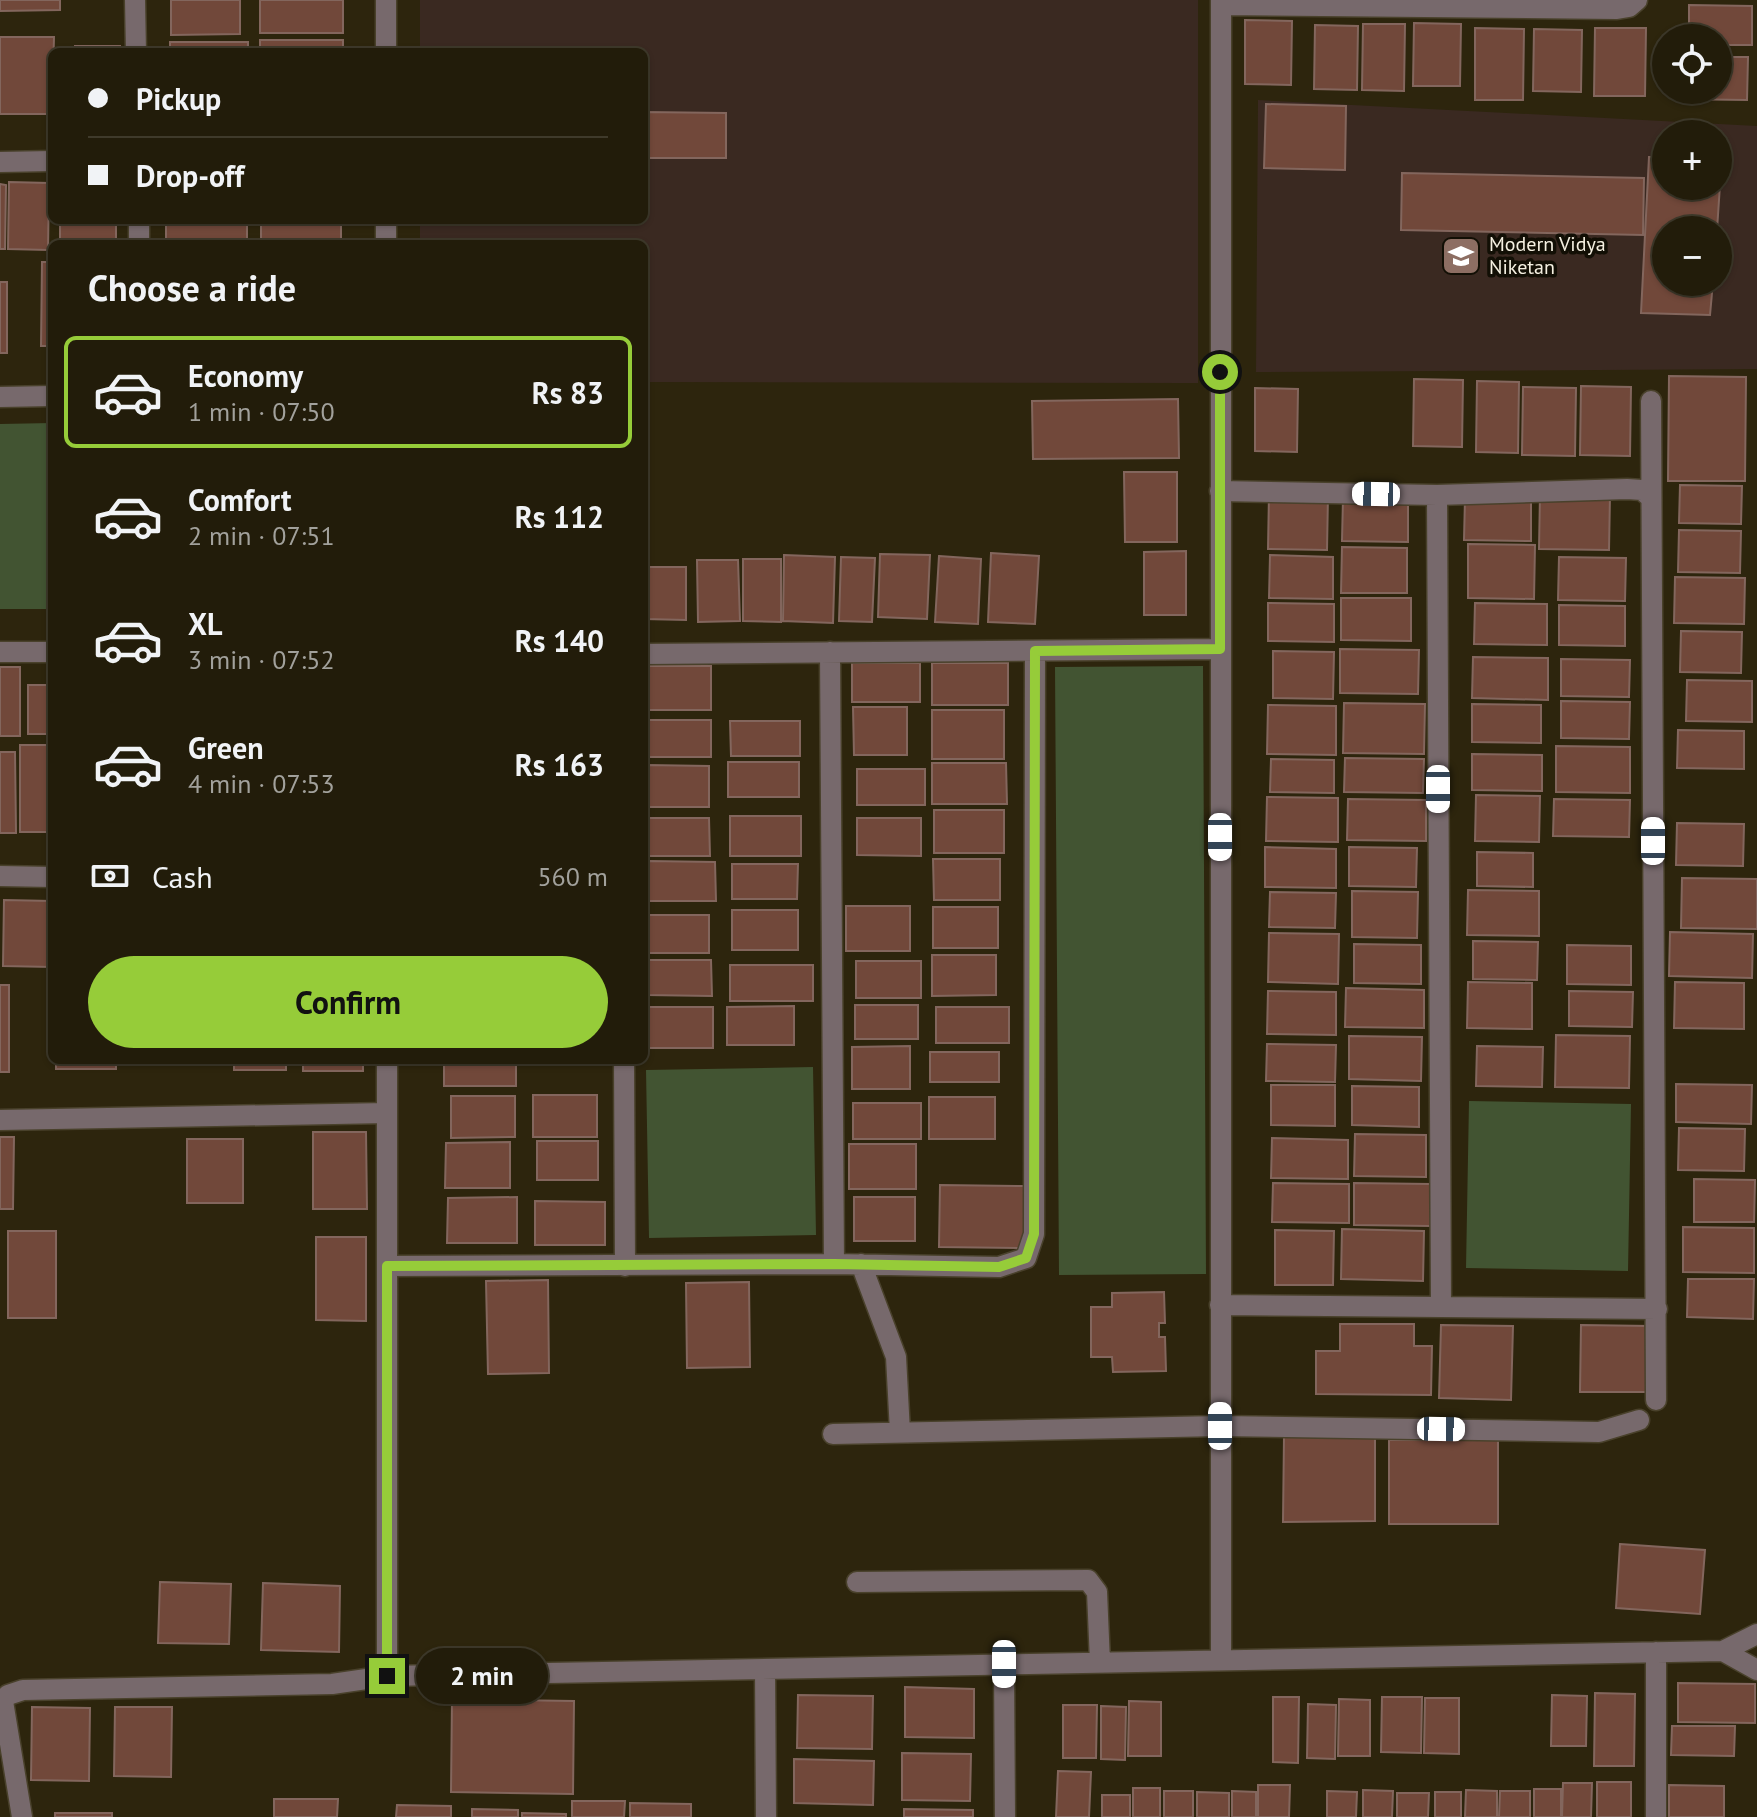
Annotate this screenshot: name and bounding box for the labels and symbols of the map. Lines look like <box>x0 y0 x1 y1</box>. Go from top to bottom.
place label: Modern Vidya Niketan <box>1489 231 1606 280</box>
school or university icon: Modern Vidya Niketan <box>1440 235 1482 277</box>
route start <box>1202 354 1238 390</box>
car <box>1352 482 1400 506</box>
car <box>1426 765 1450 813</box>
car <box>1208 813 1232 861</box>
car <box>1641 817 1665 865</box>
car <box>1208 1402 1232 1450</box>
car <box>1417 1417 1465 1441</box>
car <box>992 1640 1016 1688</box>
callout: 2 min <box>415 1648 547 1704</box>
route end <box>369 1658 405 1694</box>

